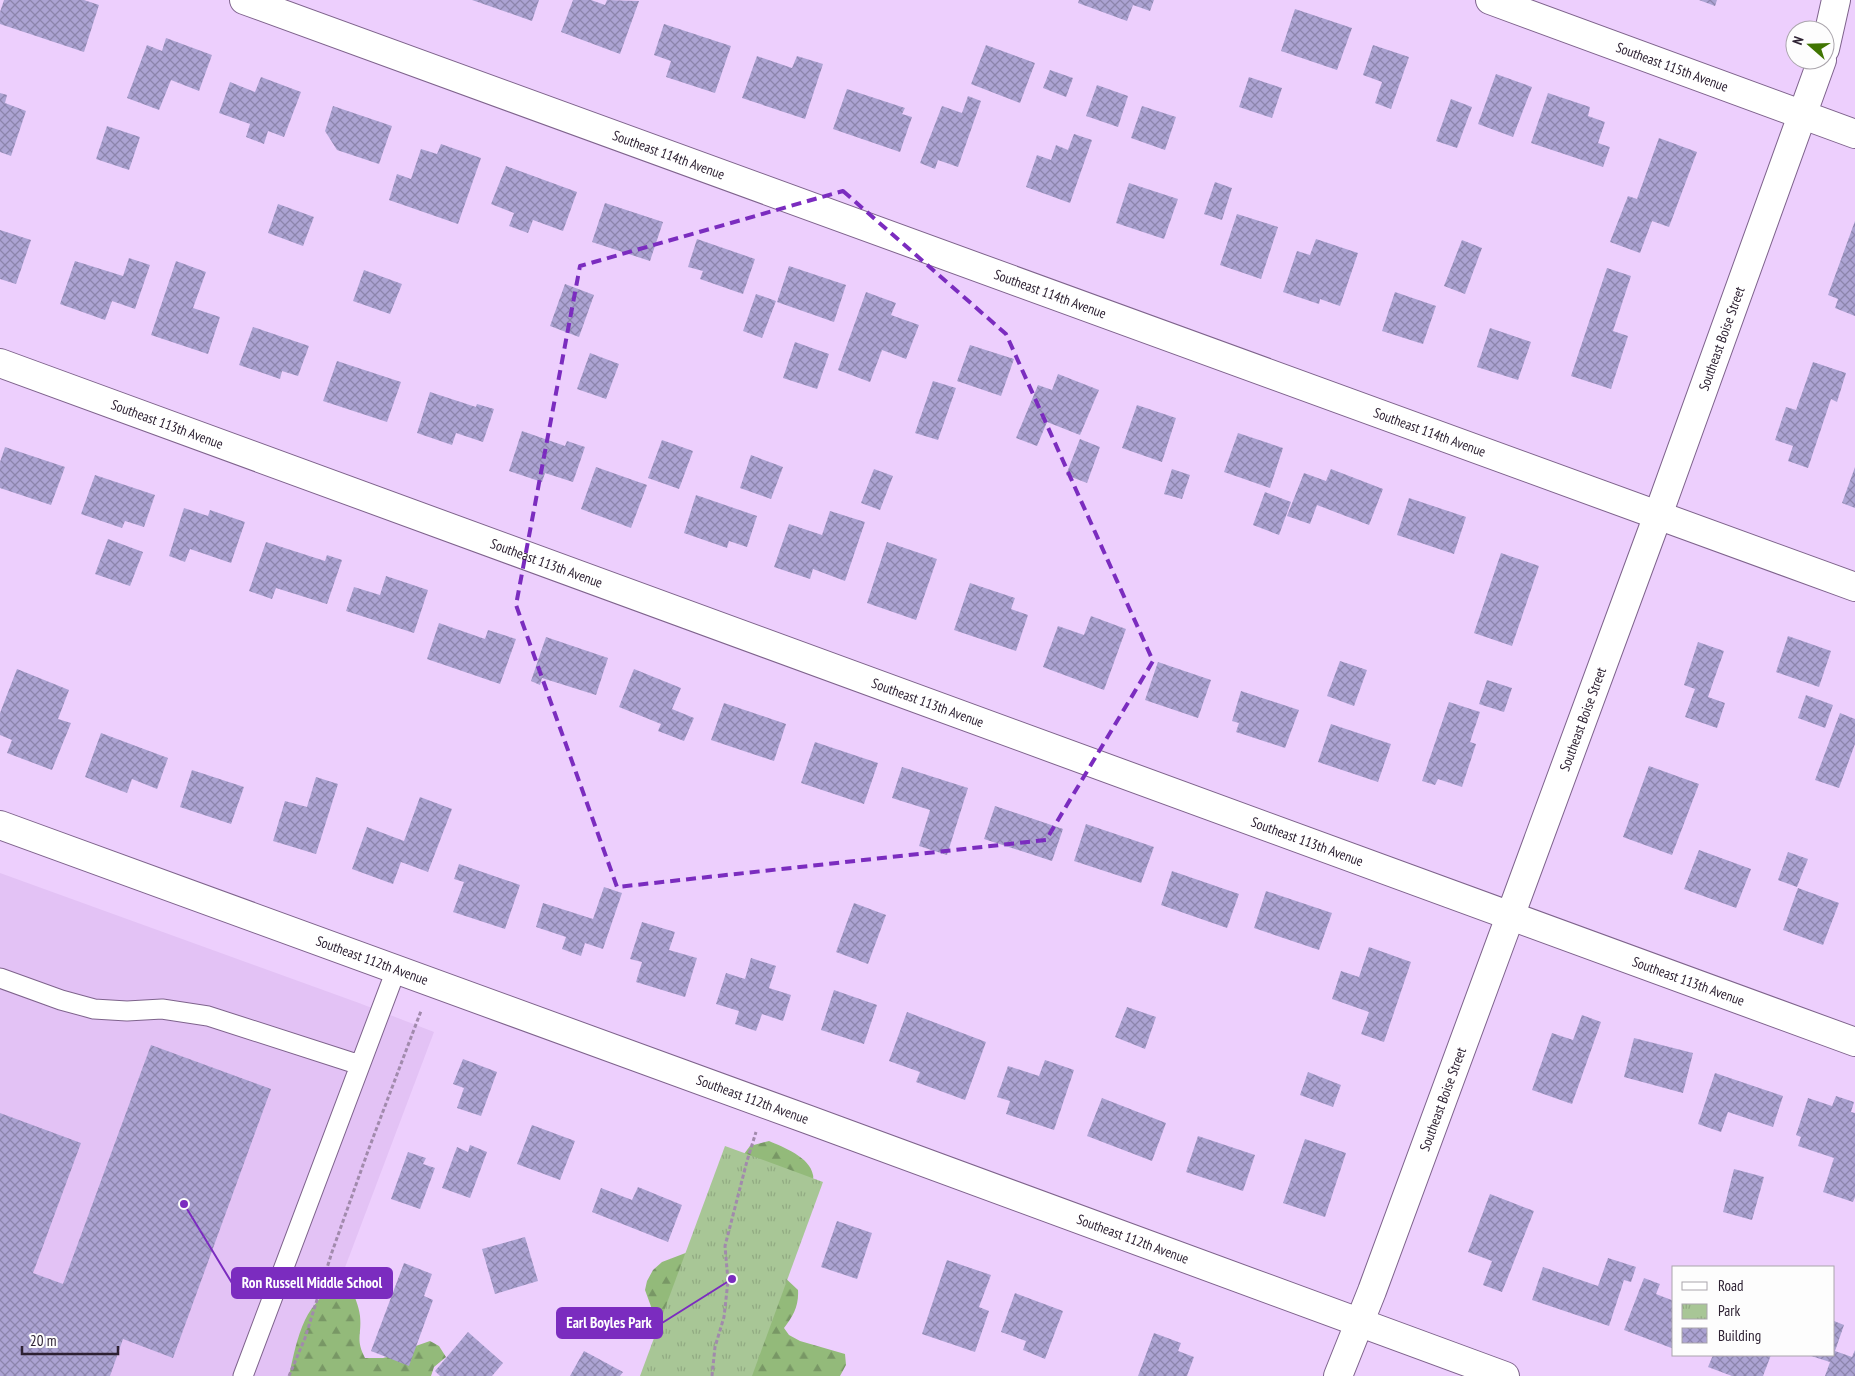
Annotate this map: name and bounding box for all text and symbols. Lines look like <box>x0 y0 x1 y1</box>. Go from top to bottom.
north arrow <box>1785 20 1835 70</box>
text: N <box>1788 34 1808 47</box>
street label: Southeast 115th Avenue <box>1614 38 1731 96</box>
street label: Southeast 114th Avenue <box>610 126 727 183</box>
street label: Southeast 114th Avenue <box>992 265 1109 322</box>
street label: Southeast Boise Street <box>1695 284 1749 393</box>
street label: Southeast 113th Avenue <box>109 395 226 453</box>
street label: Southeast 114th Avenue <box>1371 403 1489 461</box>
street label: Southeast 113th Avenue <box>488 534 605 592</box>
street label: Southeast Boise Street <box>1555 665 1610 774</box>
street label: Southeast 113th Avenue <box>869 674 987 731</box>
street label: Southeast 113th Avenue <box>1249 813 1366 870</box>
street label: Southeast 112th Avenue <box>314 932 431 989</box>
street label: Southeast 113th Avenue <box>1630 952 1747 1010</box>
street label: Southeast Boise Street <box>1415 1045 1470 1154</box>
street label: Southeast 112th Avenue <box>694 1070 811 1128</box>
street label: Southeast 112th Avenue <box>1074 1210 1192 1268</box>
legend <box>1672 1266 1835 1356</box>
callout: Ron Russell Middle School <box>232 1268 392 1298</box>
text: Ron Russell Middle School <box>242 1273 383 1292</box>
text: Road <box>1718 1276 1744 1295</box>
text: Park <box>1718 1301 1740 1320</box>
callout: Earl Boyles Park <box>557 1308 662 1338</box>
text: Earl Boyles Park <box>566 1313 653 1332</box>
scale bar <box>22 1324 119 1356</box>
text: Building <box>1718 1326 1761 1345</box>
text: 20 m <box>30 1331 56 1350</box>

